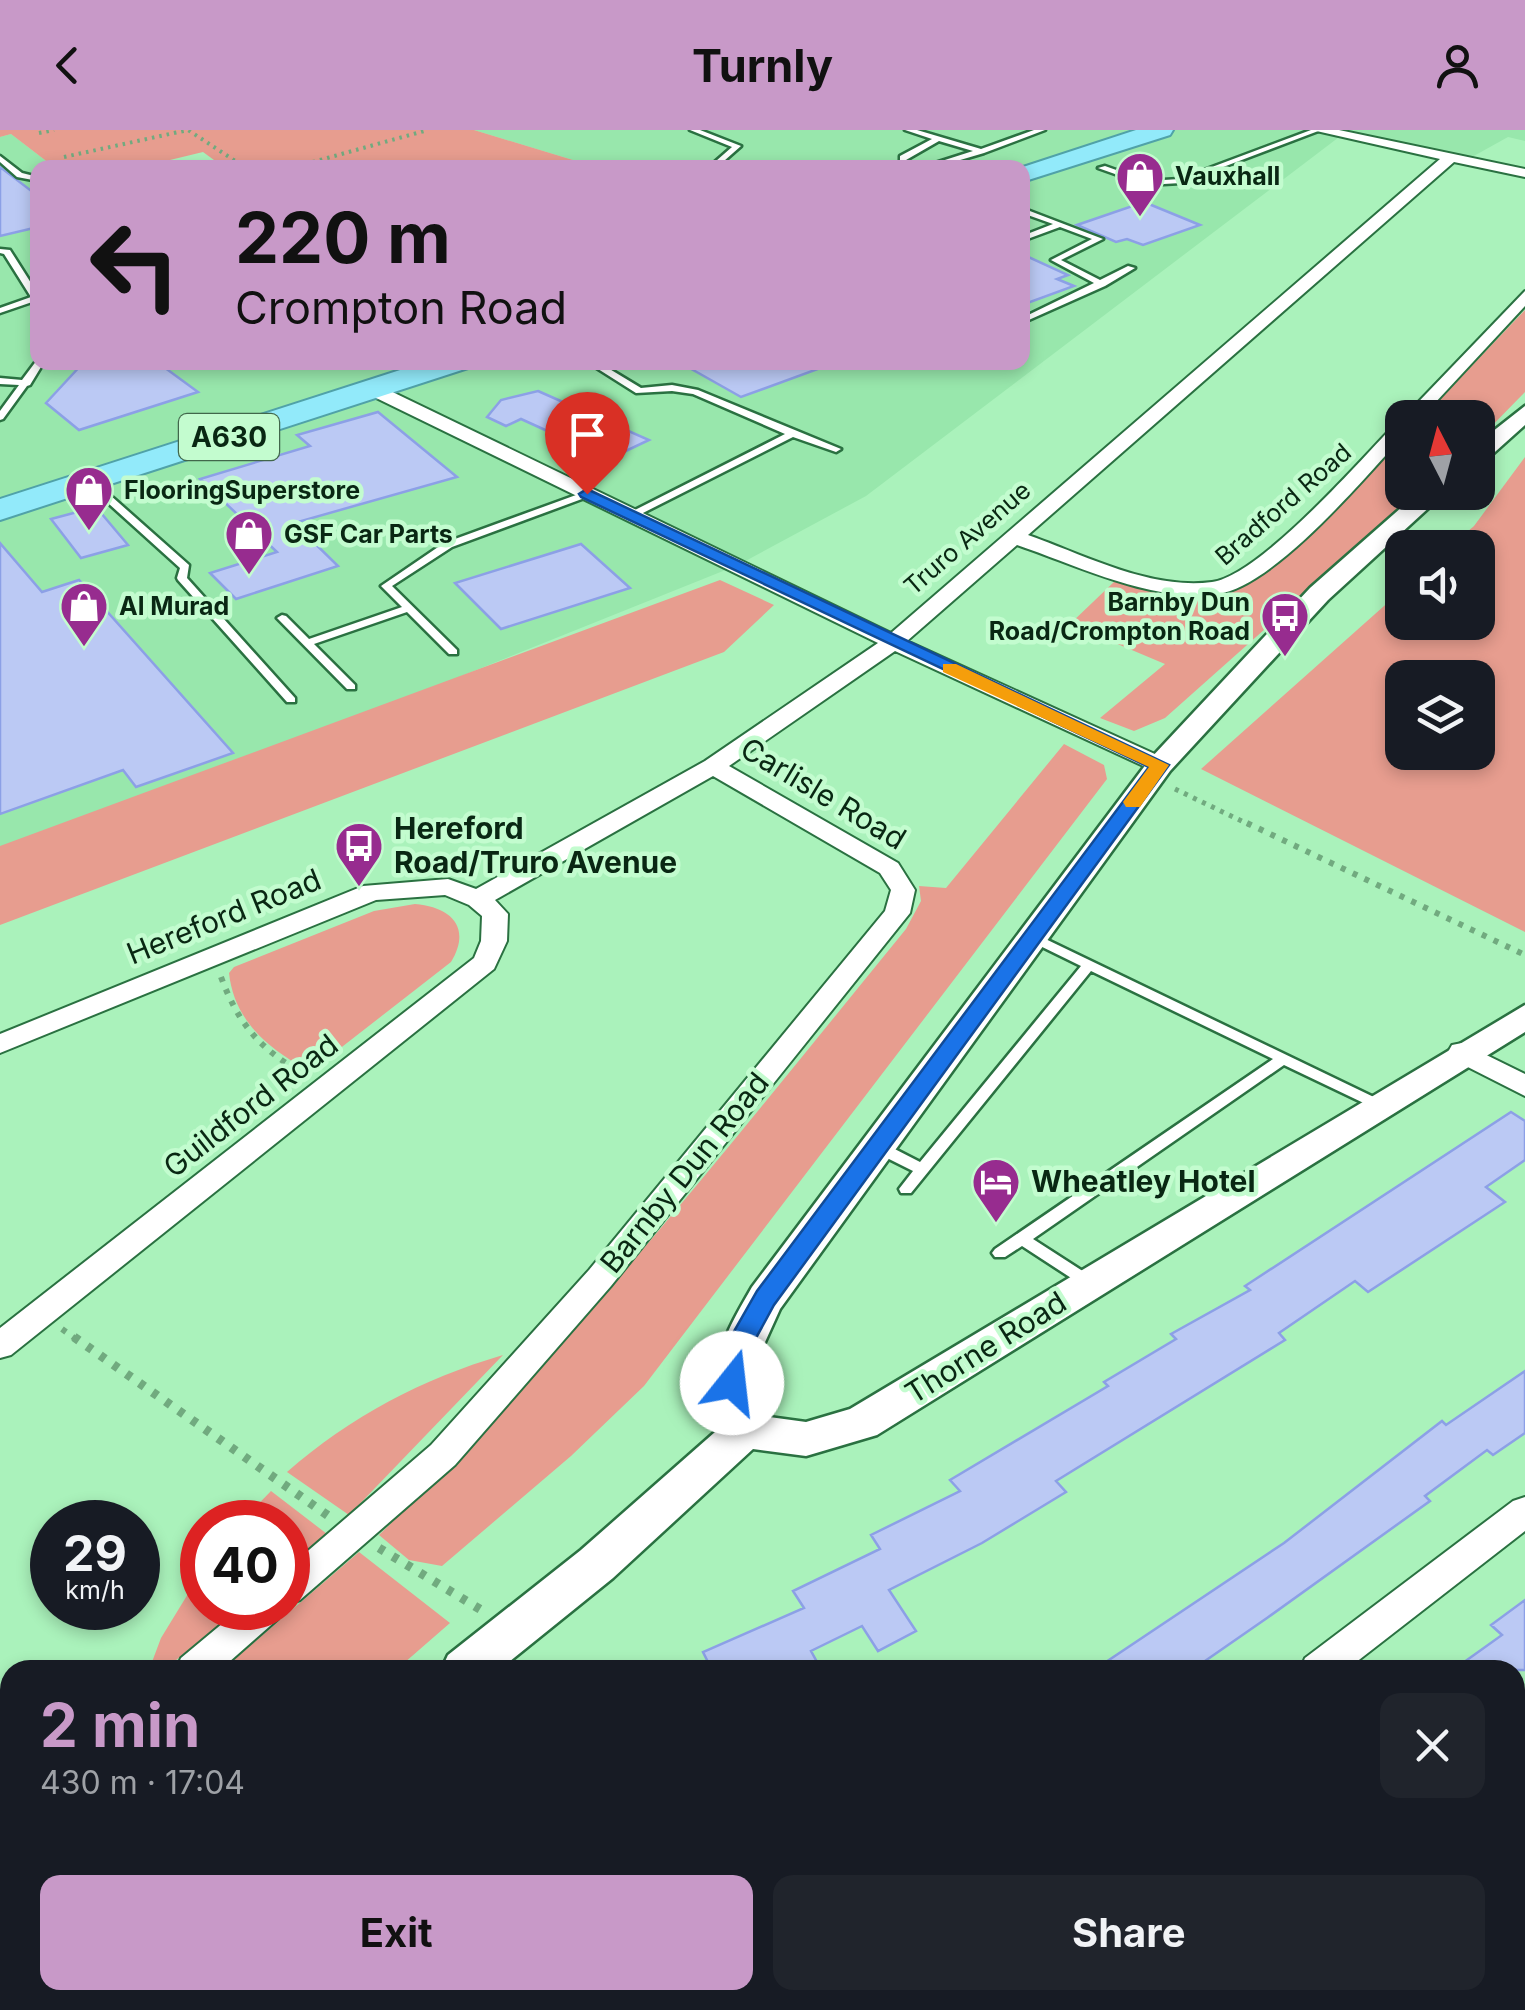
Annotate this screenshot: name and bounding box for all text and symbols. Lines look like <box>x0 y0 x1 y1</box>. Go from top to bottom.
icon: back <box>40 38 95 93</box>
text: Turnly <box>692 38 833 93</box>
icon: person <box>1430 38 1485 93</box>
shop icon: Vauxhall <box>1114 150 1166 218</box>
place label: Vauxhall <box>1175 161 1280 191</box>
text: 220 m <box>235 195 451 280</box>
icon: left <box>70 200 200 330</box>
text: Crompton Road <box>235 280 567 335</box>
pin <box>545 392 630 495</box>
north arrow <box>1385 400 1495 510</box>
map controls <box>1385 400 1495 770</box>
icon: arrive <box>560 407 615 462</box>
road number: A630 <box>179 414 279 460</box>
street label: Bradford Road <box>1209 437 1357 571</box>
shop icon: FlooringSuperstore <box>63 464 115 532</box>
place label: FlooringSuperstore <box>124 475 360 505</box>
street label: Truro Avenue <box>898 475 1036 601</box>
shop icon: GSF Car Parts <box>223 508 275 576</box>
place label: GSF Car Parts <box>284 519 453 549</box>
button: sound <box>1385 530 1495 640</box>
shop icon: Al Murad <box>58 580 110 648</box>
place label: Barnby Dun Road/Crompton Road <box>989 587 1250 646</box>
bus stop icon: Barnby Dun Road/Crompton Road <box>1259 590 1311 658</box>
place label: Al Murad <box>119 591 229 621</box>
button: layers <box>1385 660 1495 770</box>
street label: Carlisle Road <box>734 730 913 857</box>
place label: Hereford Road/Truro Avenue <box>394 810 677 880</box>
bus stop icon: Hereford Road/Truro Avenue <box>333 820 385 888</box>
street label: Hereford Road <box>121 861 326 971</box>
street label: Guildford Road <box>156 1026 345 1184</box>
street label: Barnby Dun Road <box>593 1065 776 1280</box>
hotel icon: Wheatley Hotel <box>970 1156 1022 1224</box>
place label: Wheatley Hotel <box>1031 1163 1256 1199</box>
street label: Thorne Road <box>898 1283 1073 1411</box>
position arrow <box>680 1331 784 1435</box>
speed limit sign: 40 <box>180 1500 310 1630</box>
text: 29 <box>63 1523 127 1583</box>
text: km/h <box>65 1575 125 1605</box>
text: 2 min <box>40 1689 200 1761</box>
button: close <box>1380 1693 1485 1798</box>
text: 430 m · 17:04 <box>40 1763 245 1802</box>
button: Exit <box>40 1875 753 1990</box>
button: Share <box>773 1875 1485 1990</box>

